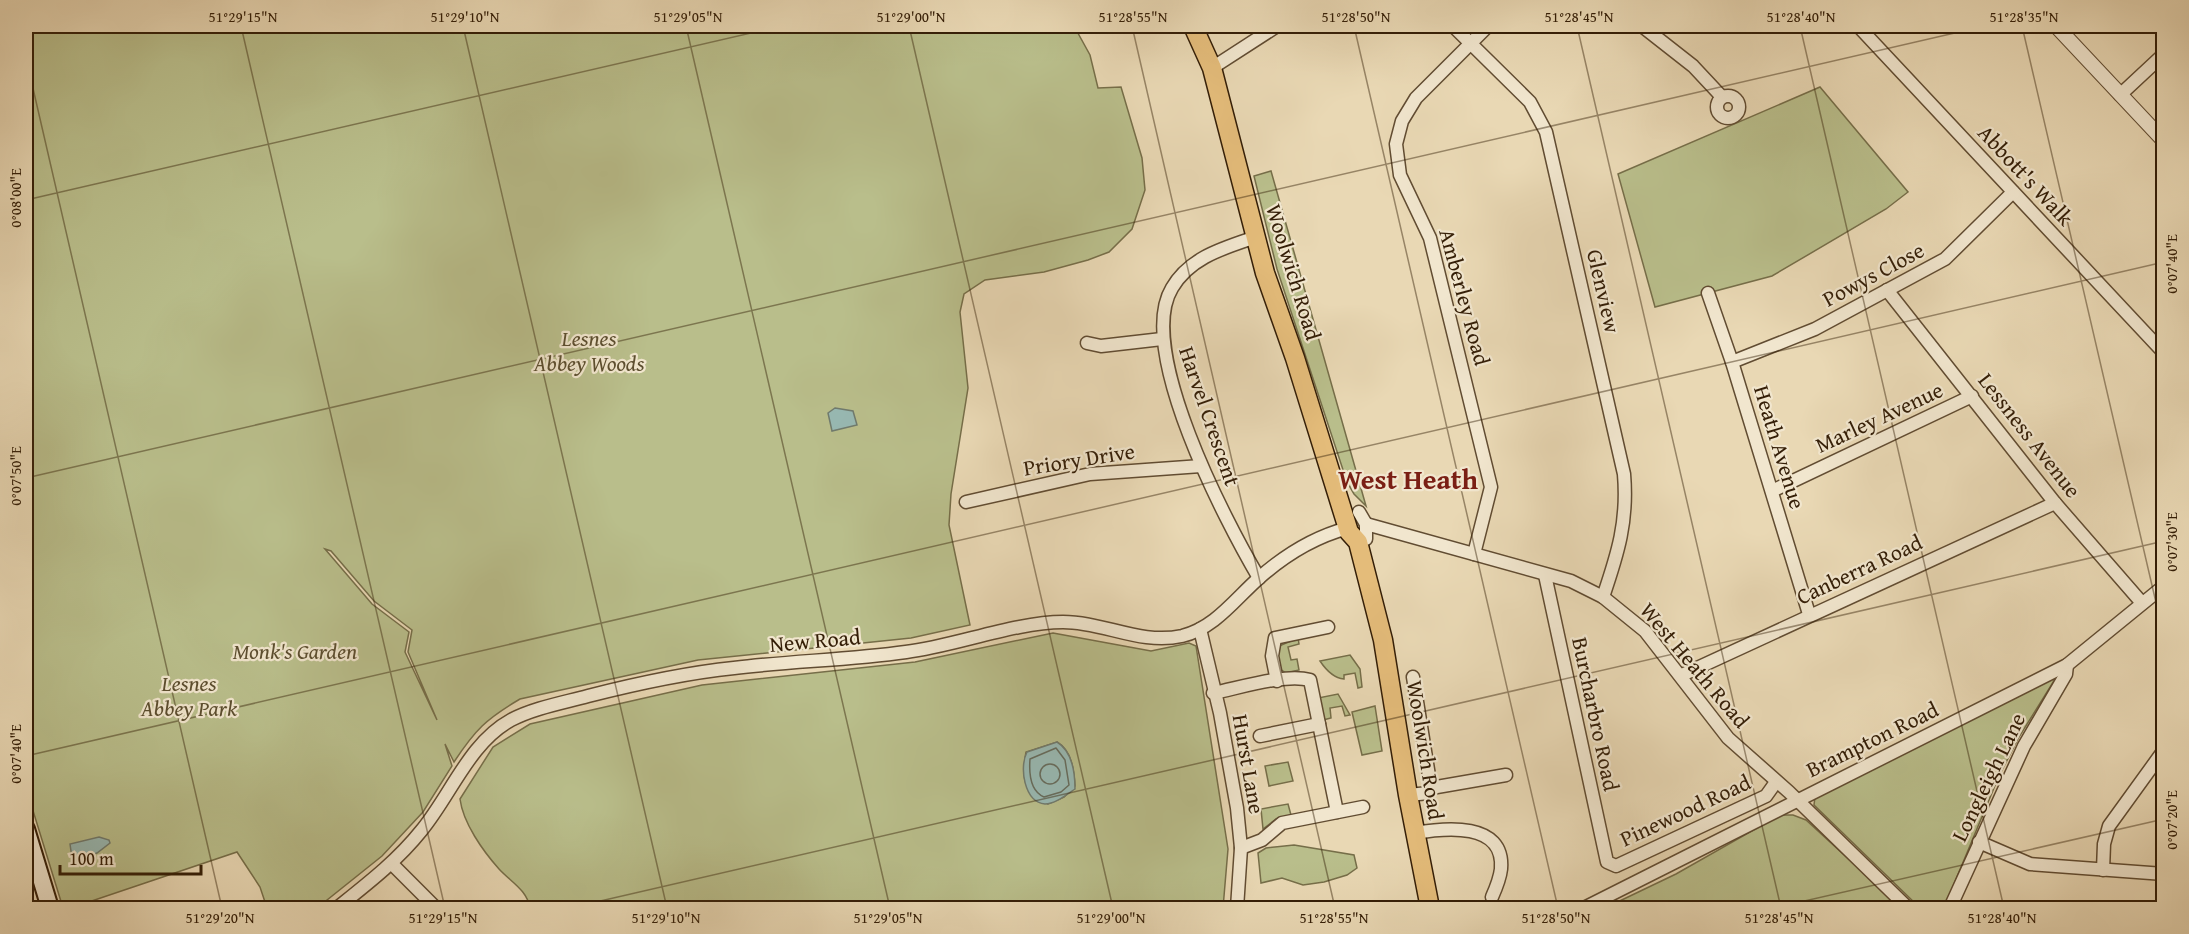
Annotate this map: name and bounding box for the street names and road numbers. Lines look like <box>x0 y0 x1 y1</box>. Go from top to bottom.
street label: Abbott's Walk <box>1971 117 2082 233</box>
street label: Woolwich Road <box>1258 200 1330 344</box>
street label: Amberley Road <box>1431 225 1499 369</box>
street label: Powys Close <box>1816 234 1930 314</box>
street label: Glenview <box>1579 246 1629 336</box>
street label: Harvel Crescent <box>1171 342 1249 490</box>
street label: Lessness Avenue <box>1971 366 2089 504</box>
street label: Marley Avenue <box>1810 373 1948 461</box>
street label: Heath Avenue <box>1746 381 1814 513</box>
street label: Priory Drive <box>1021 434 1137 484</box>
street label: Canberra Road <box>1791 526 1927 612</box>
street label: West Heath Road <box>1633 595 1758 735</box>
street label: New Road <box>768 620 862 660</box>
street label: Burcharbro Road <box>1564 634 1628 794</box>
street label: Woolwich Road <box>1399 678 1453 822</box>
street label: Brampton Road <box>1800 693 1944 785</box>
street label: Longleigh Lane <box>1943 707 2033 847</box>
street label: Hurst Lane <box>1224 712 1274 816</box>
street label: Pinewood Road <box>1614 766 1756 854</box>

